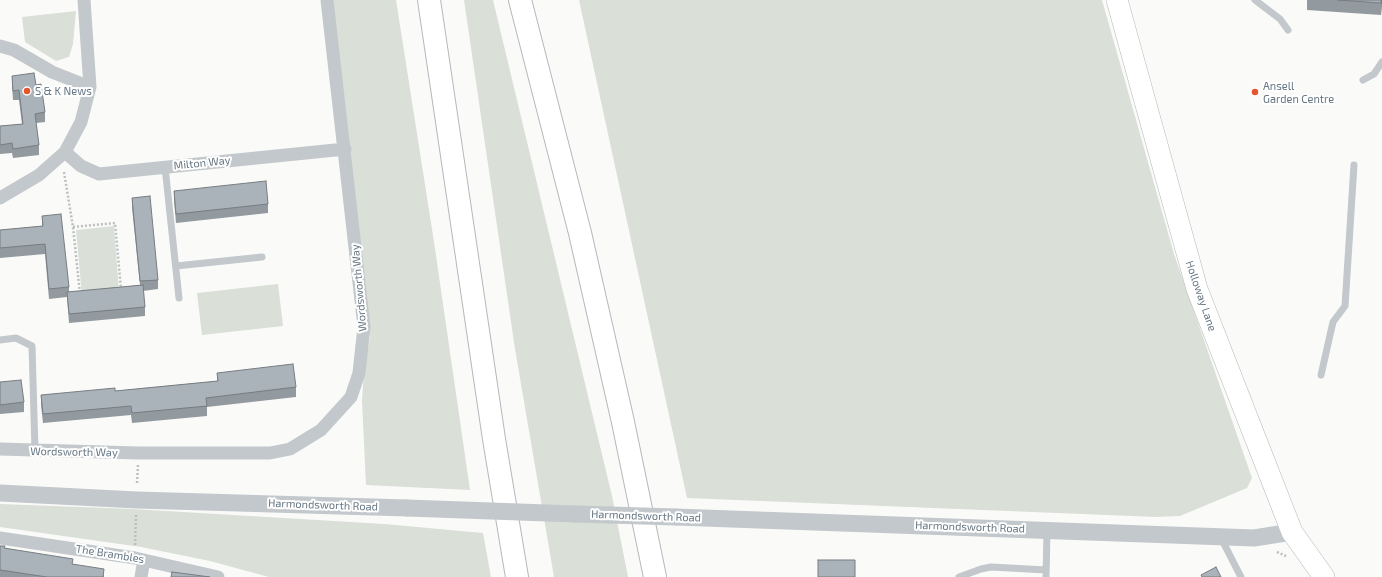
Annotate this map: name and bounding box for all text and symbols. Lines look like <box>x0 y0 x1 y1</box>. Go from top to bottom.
place label: Ansell Garden Centre <box>1263 79 1334 105</box>
place label: S & K News <box>35 84 92 98</box>
marker: S & K News <box>22 86 32 96</box>
marker: Ansell Garden Centre <box>1250 87 1260 97</box>
street label: Milton Way <box>173 153 231 173</box>
street label: Wordsworth Way <box>349 244 369 332</box>
street label: Holloway Lane <box>1183 259 1219 333</box>
street label: Wordsworth Way <box>30 445 118 459</box>
street label: Harmondsworth Road <box>268 496 378 514</box>
street label: Harmondsworth Road <box>591 507 701 525</box>
street label: Harmondsworth Road <box>915 518 1025 536</box>
street label: The Brambles <box>75 542 145 566</box>

